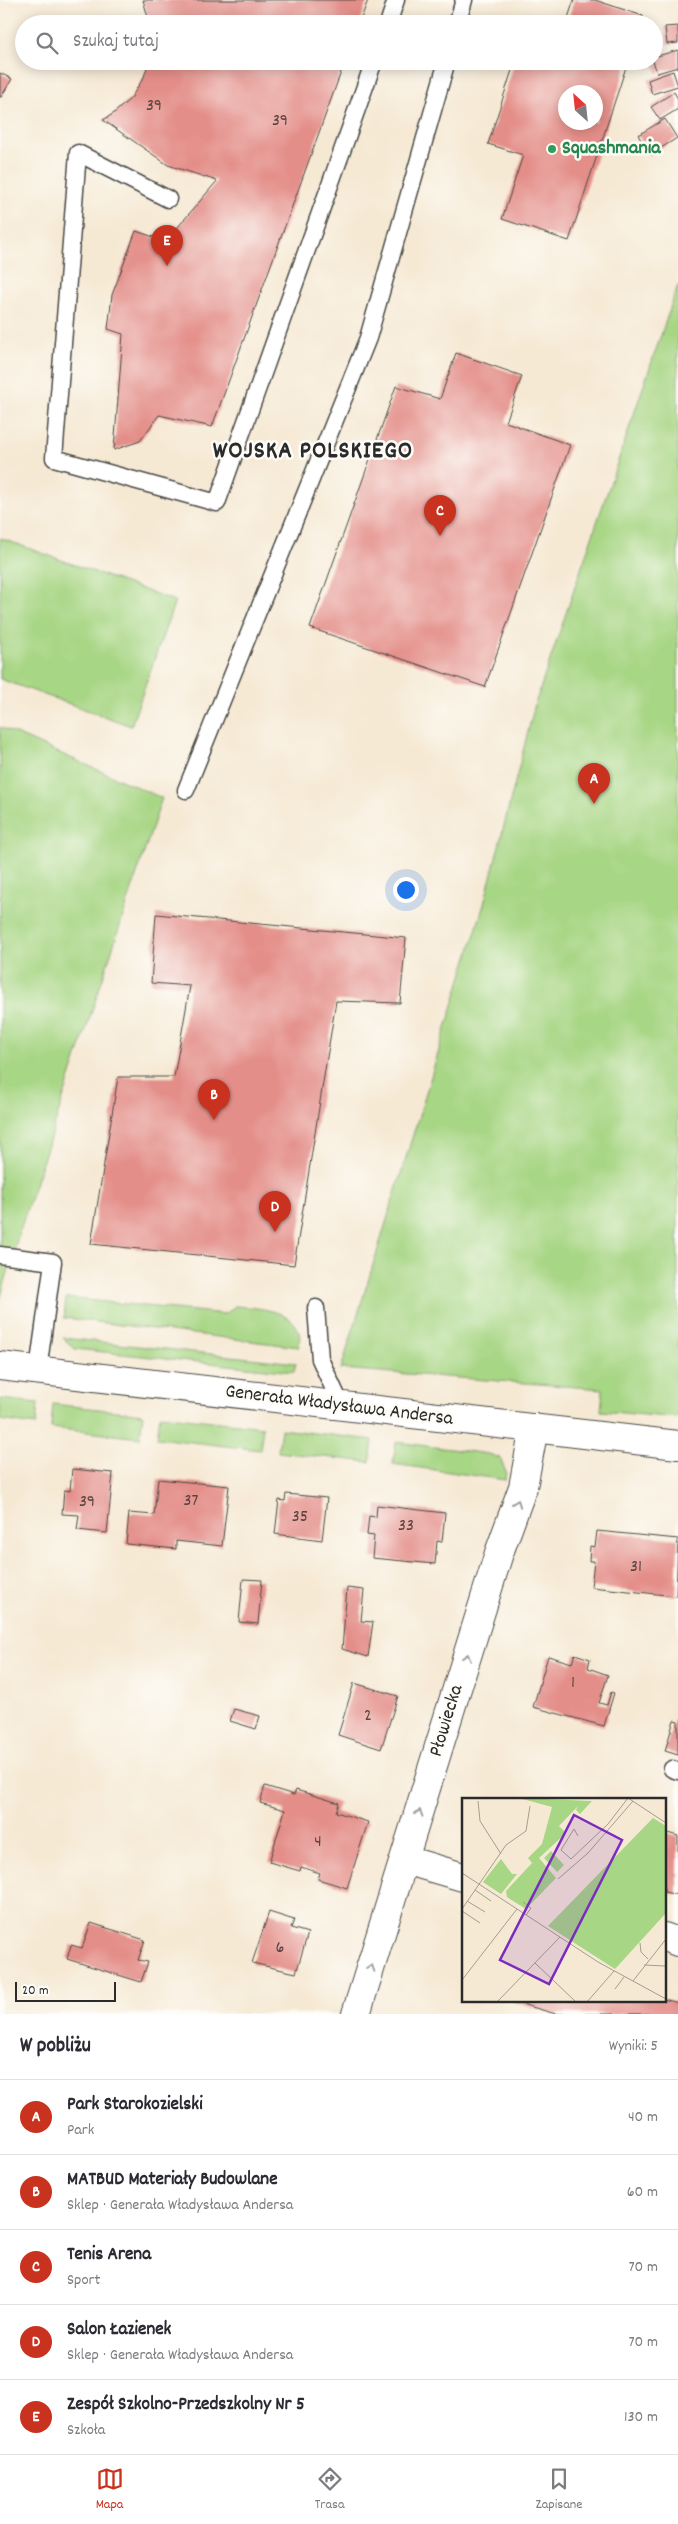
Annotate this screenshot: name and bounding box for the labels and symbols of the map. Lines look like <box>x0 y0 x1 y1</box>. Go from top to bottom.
north arrow <box>558 85 603 130</box>
house number: 39 <box>146 94 162 119</box>
house number: 39 <box>272 109 288 134</box>
place label: Squashmania <box>562 135 661 163</box>
marker: Squashmania <box>546 143 558 155</box>
pin: E <box>151 225 183 266</box>
district label: WOJSKA POLSKIEGO <box>213 434 413 470</box>
pin: C <box>424 495 456 536</box>
pin: A <box>578 763 610 804</box>
your location <box>393 877 419 903</box>
pin: B <box>198 1079 230 1120</box>
pin: D <box>259 1191 291 1232</box>
street label: Generała Władysława Andersa <box>223 1378 455 1434</box>
house number: 37 <box>184 1489 199 1514</box>
house number: 39 <box>79 1490 95 1515</box>
one-way arrow <box>511 1499 521 1507</box>
house number: 35 <box>292 1505 308 1530</box>
house number: 33 <box>398 1514 414 1539</box>
house number: 31 <box>630 1555 642 1580</box>
one-way arrow <box>462 1654 472 1662</box>
house number: 1 <box>571 1671 575 1696</box>
street label: Płowiecka <box>423 1681 471 1760</box>
house number: 2 <box>364 1704 372 1729</box>
inset map <box>462 1798 666 2002</box>
one-way arrow <box>414 1809 424 1817</box>
house number: 4 <box>314 1830 322 1855</box>
house number: 6 <box>276 1936 284 1961</box>
one-way arrow <box>365 1964 375 1972</box>
scale bar <box>15 1979 116 2002</box>

